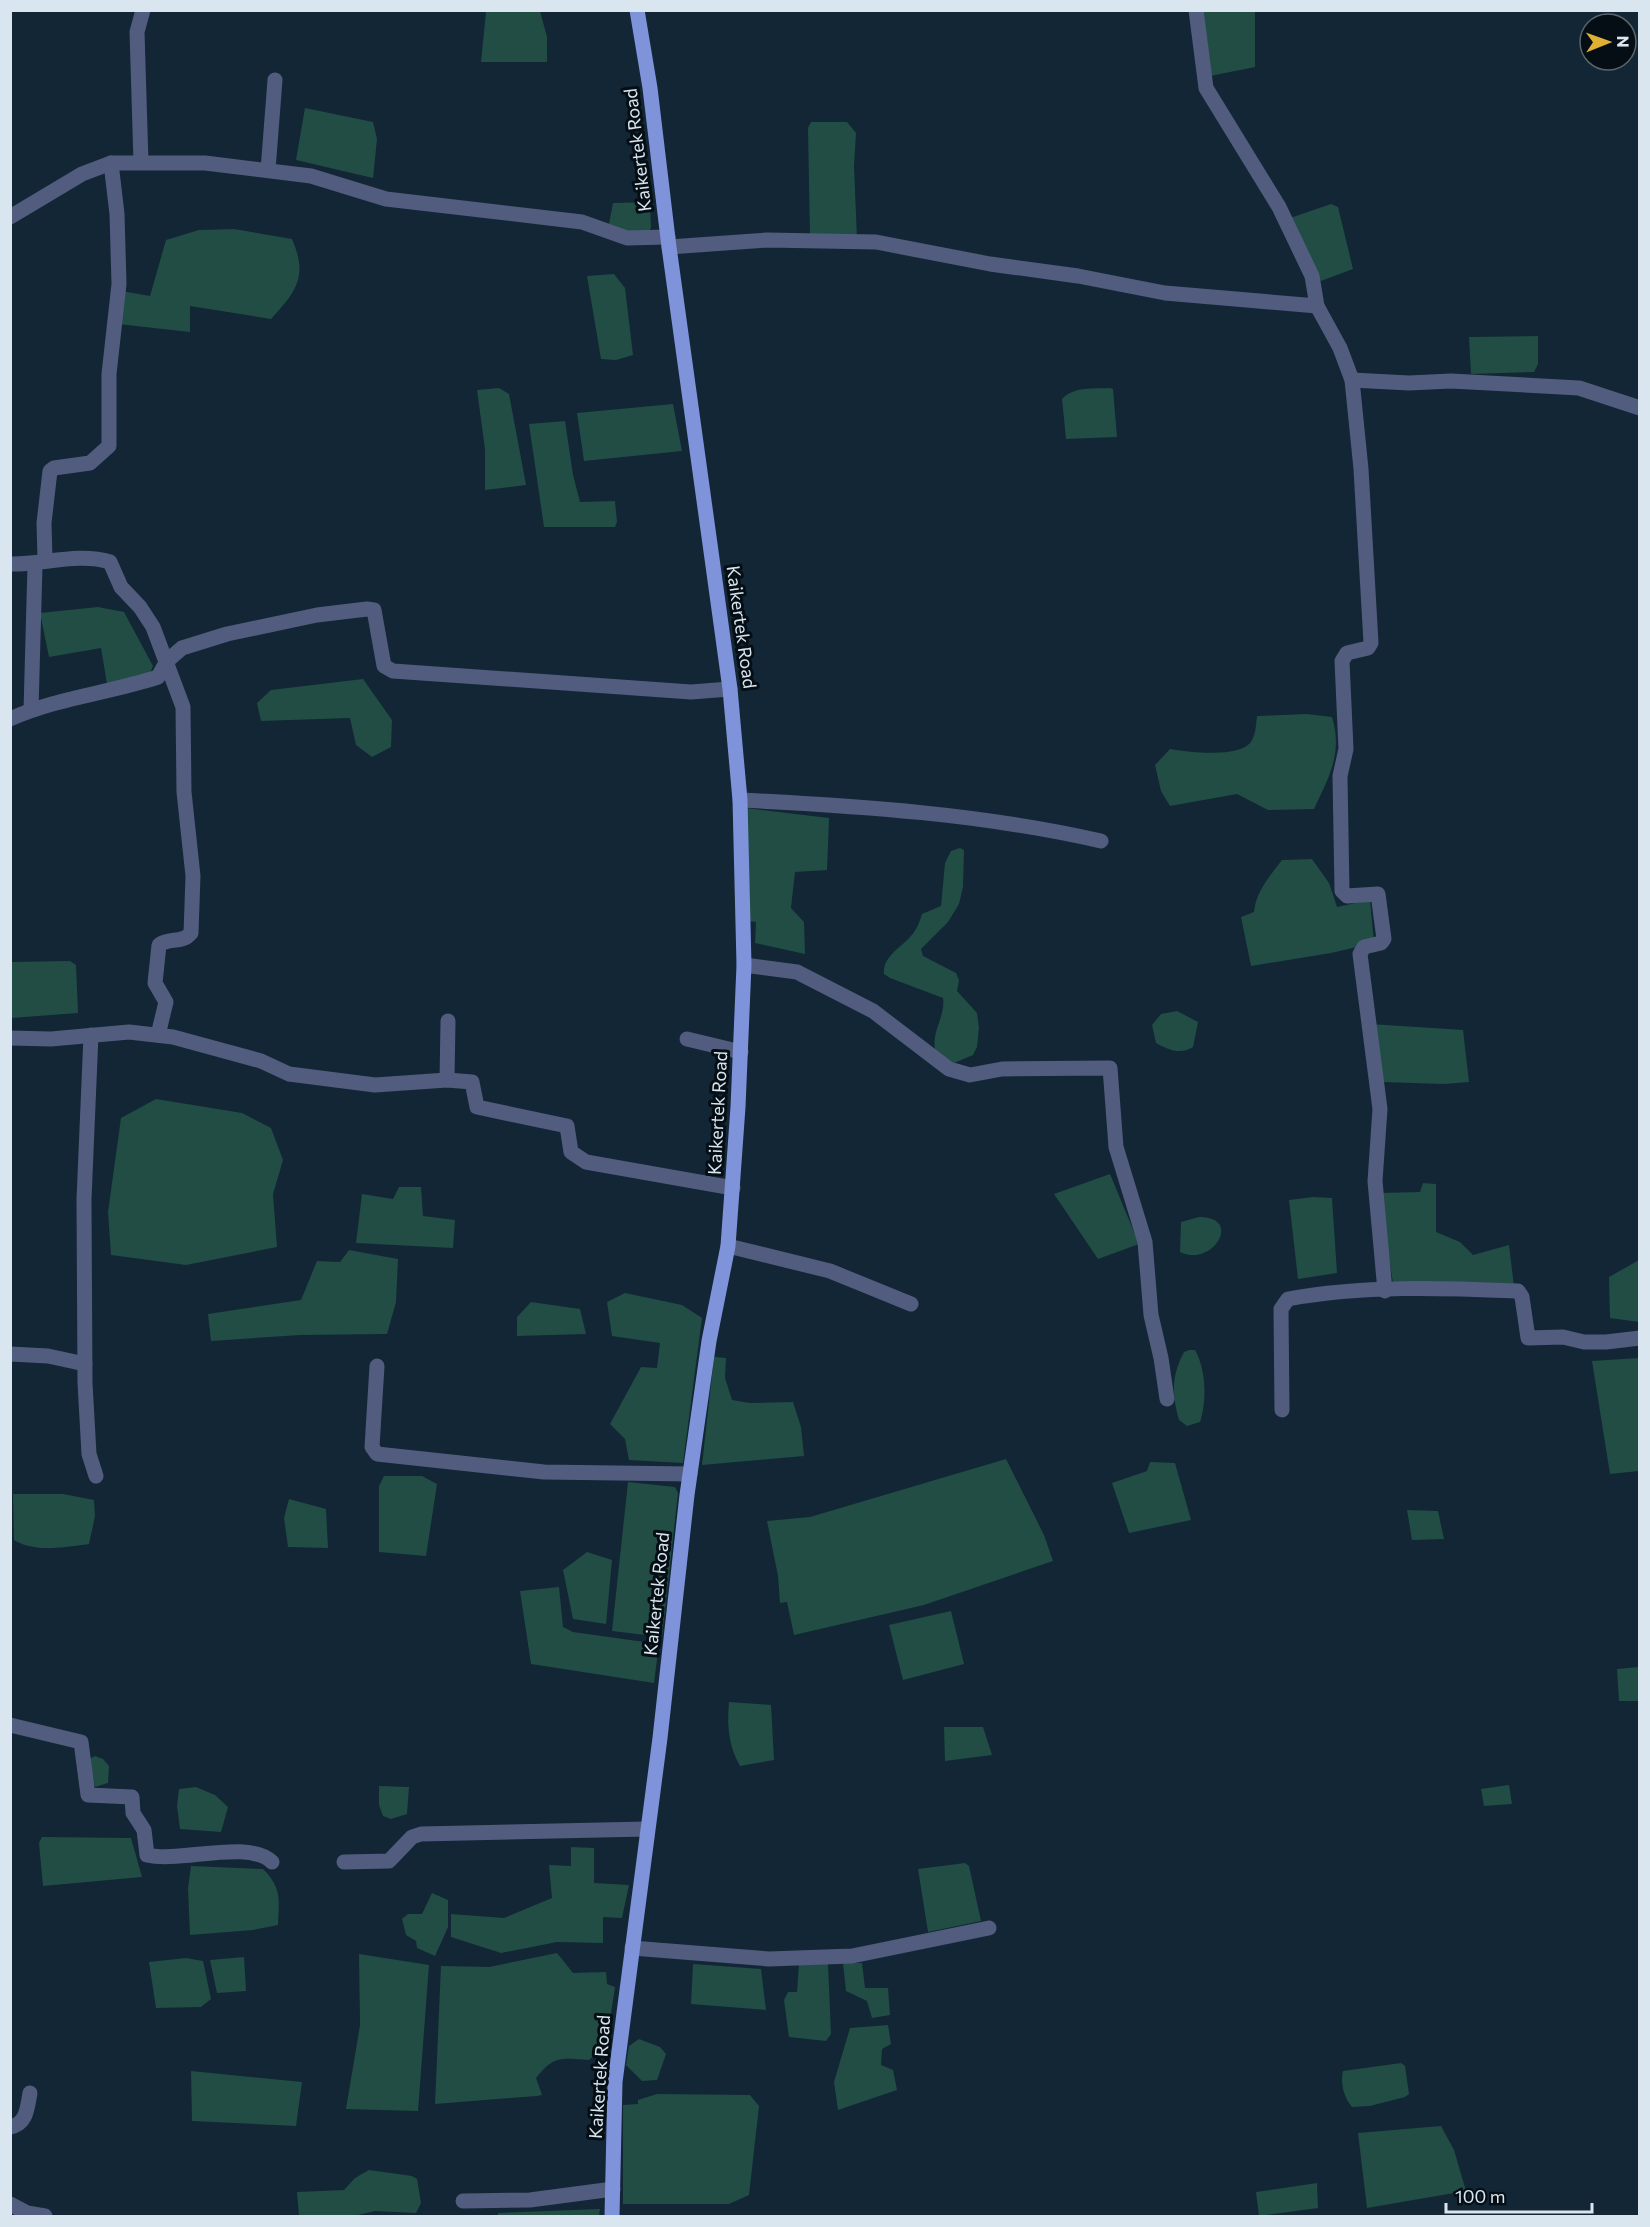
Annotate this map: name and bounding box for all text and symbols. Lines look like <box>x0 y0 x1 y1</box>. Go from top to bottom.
north arrow <box>1578 12 1638 72</box>
text: N <box>1614 36 1633 48</box>
street label: Kaikertek Road <box>619 87 655 213</box>
street label: Kaikertek Road <box>722 564 762 690</box>
street label: Kaikertek Road <box>703 1050 731 1176</box>
street label: Kaikertek Road <box>639 1531 673 1657</box>
street label: Kaikertek Road <box>584 2014 614 2140</box>
scale bar <box>1446 2176 1592 2214</box>
text: 100 m <box>1455 2185 1505 2207</box>

